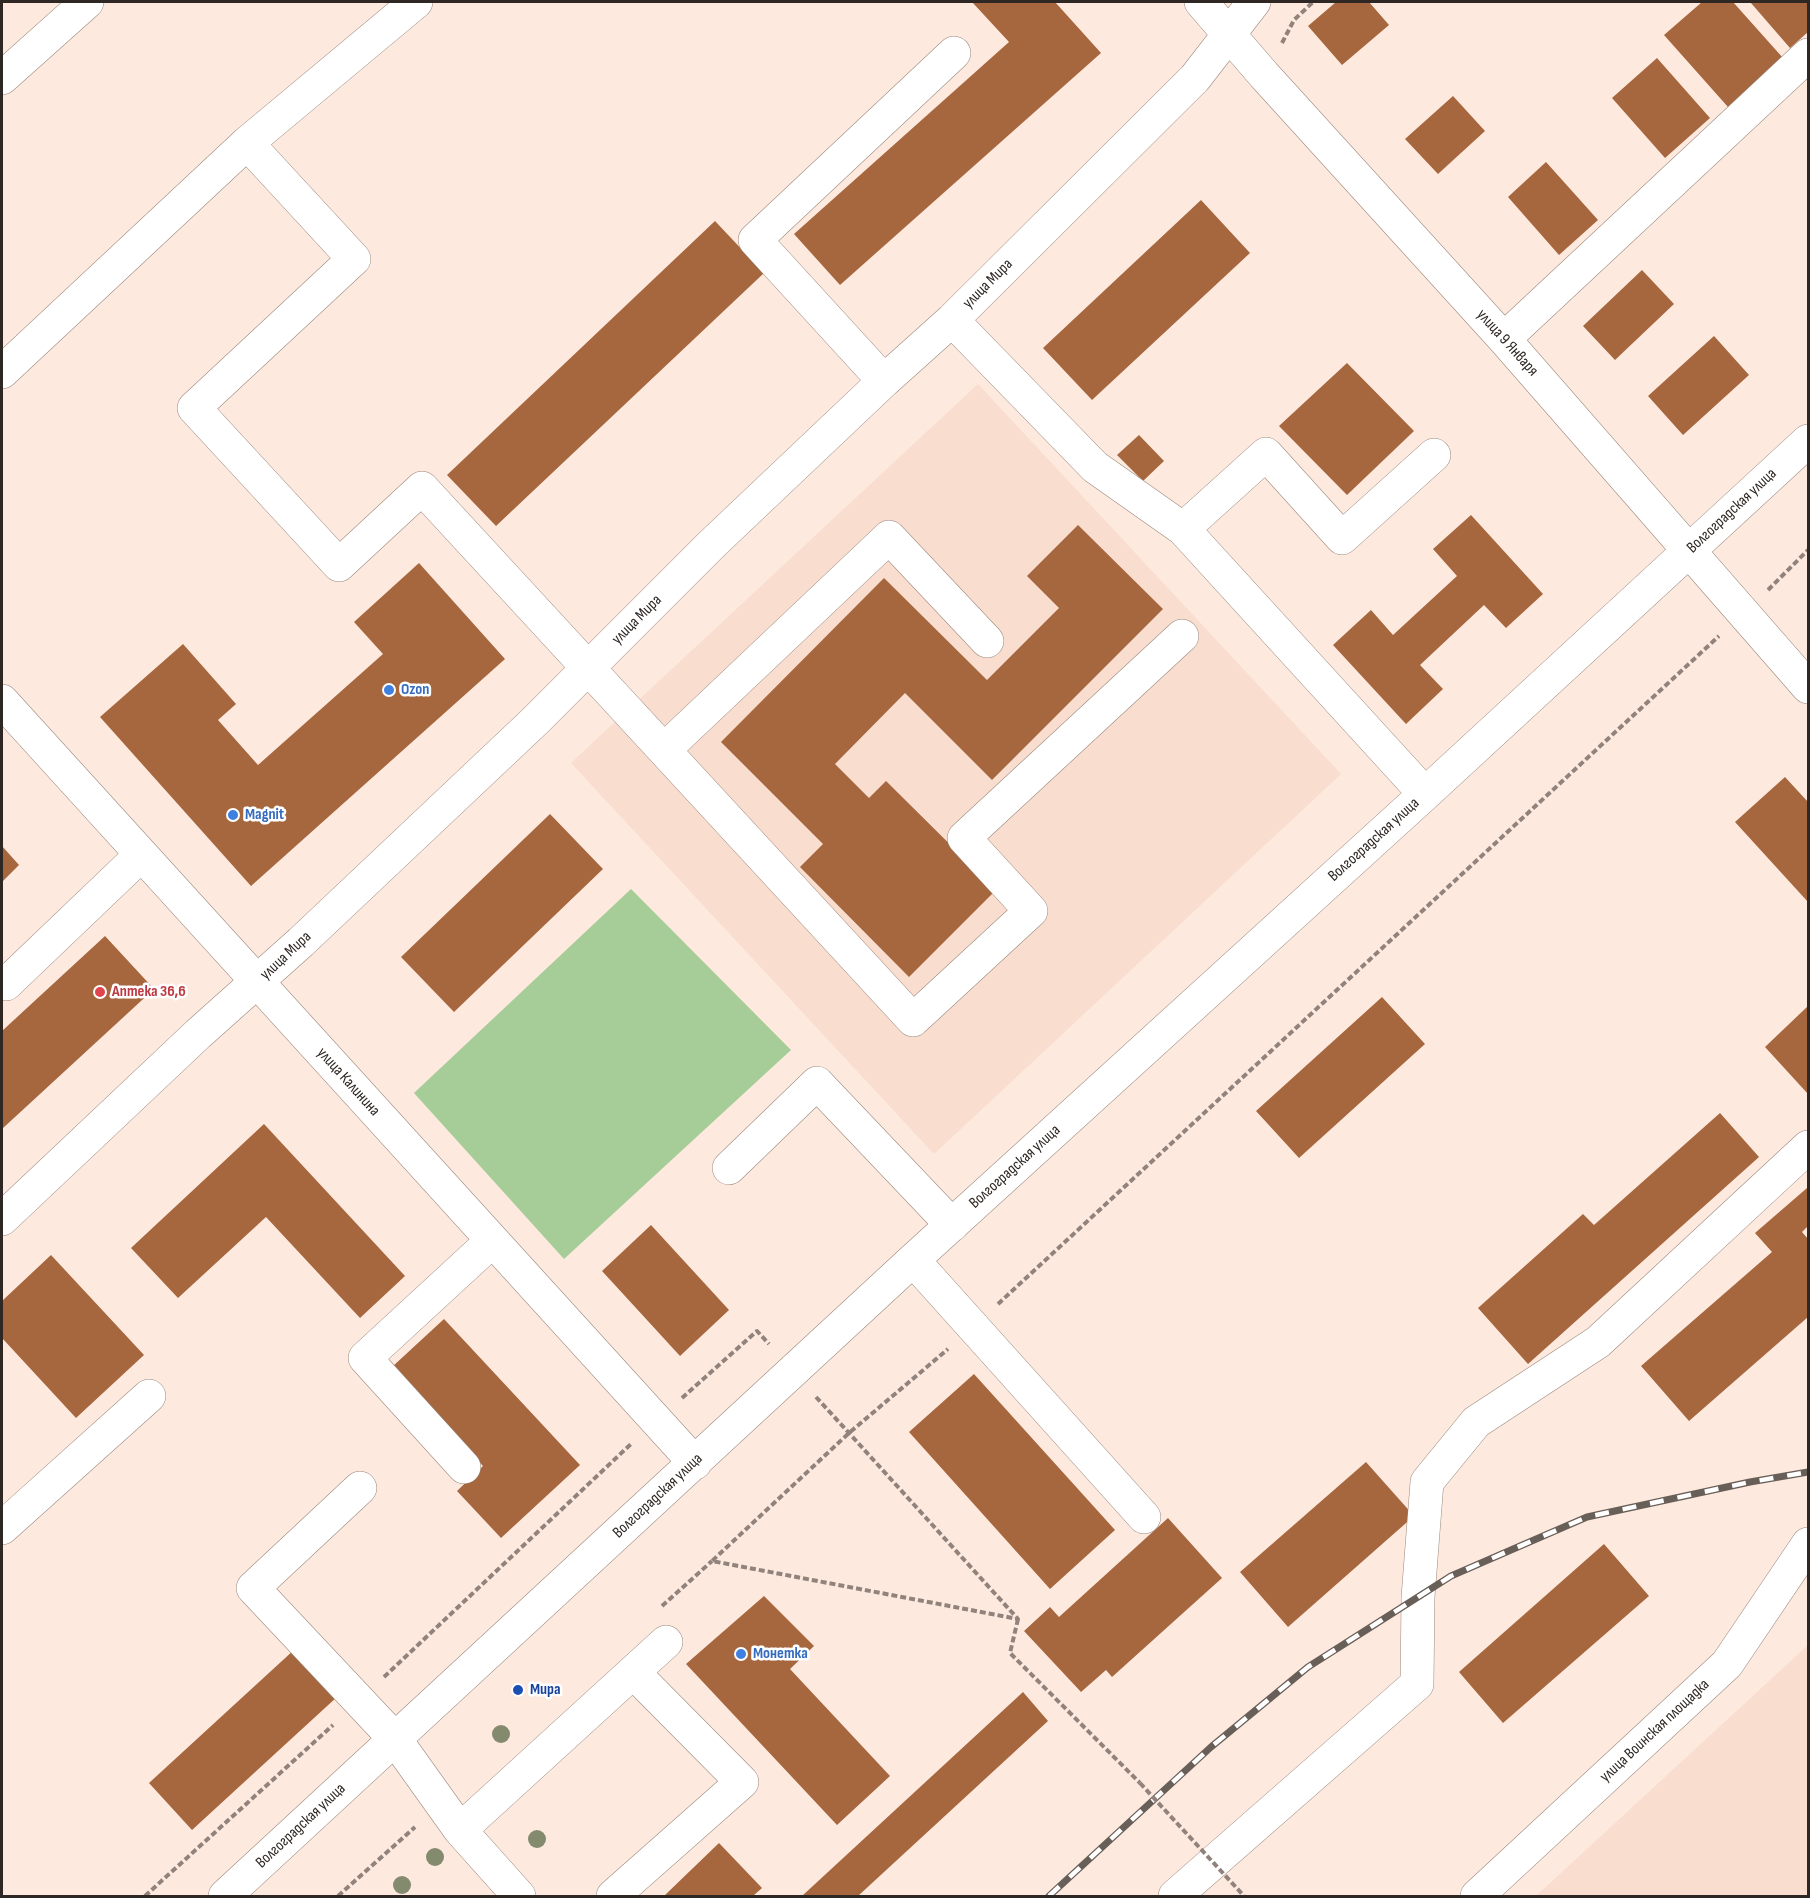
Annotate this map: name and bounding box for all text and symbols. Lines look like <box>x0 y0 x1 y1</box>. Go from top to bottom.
street label: улица Мира <box>959 255 1017 313</box>
street label: улица 9 Января <box>1472 306 1542 380</box>
street label: Волгоградская улица <box>1683 464 1781 558</box>
street label: улица Мира <box>608 591 666 649</box>
place label: Ozon <box>401 680 429 700</box>
marker: Ozon <box>382 683 396 697</box>
street label: Волгоградская улица <box>1325 794 1423 886</box>
place label: Magnit <box>245 805 284 825</box>
marker: Magnit <box>226 808 240 822</box>
street label: улица Мира <box>257 928 315 984</box>
place label: Аптека 36,6 <box>112 982 186 1002</box>
marker: Аптека 36,6 <box>93 985 107 999</box>
street label: улица Калинина <box>312 1044 384 1120</box>
street label: Волгоградская улица <box>966 1121 1064 1213</box>
street label: Волгоградская улица <box>609 1449 707 1543</box>
place label: Монетка <box>753 1644 808 1664</box>
marker: Монетка <box>734 1647 748 1661</box>
street label: улица Воинская площадка <box>1596 1675 1714 1787</box>
place label: Мира <box>530 1680 561 1700</box>
marker: Мира <box>511 1683 525 1697</box>
street label: Волгоградская улица <box>252 1779 350 1873</box>

